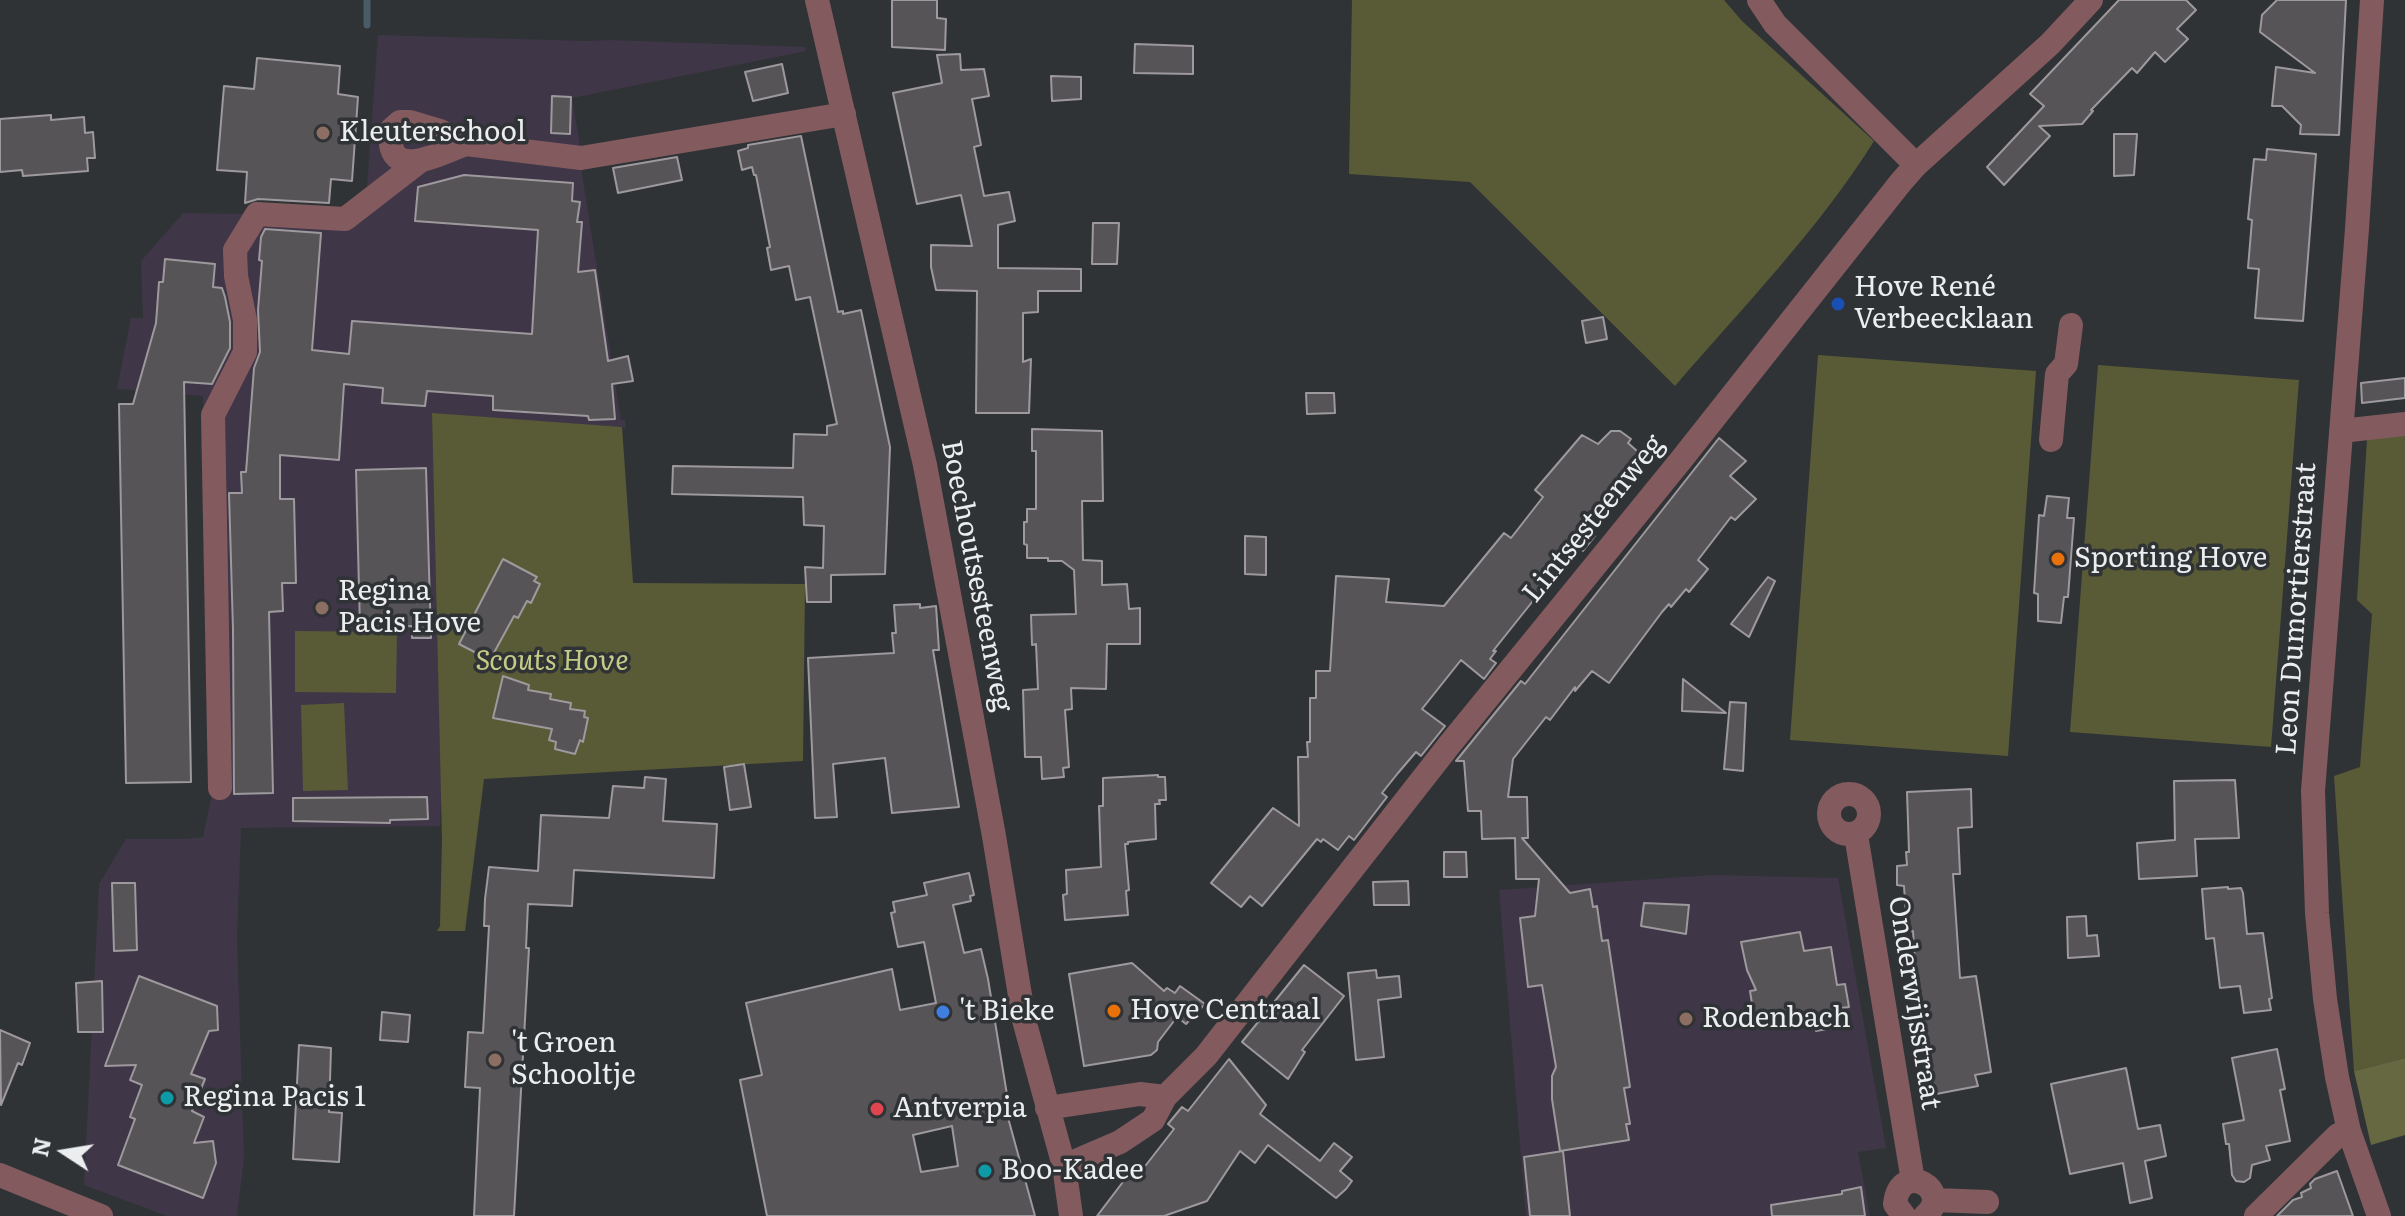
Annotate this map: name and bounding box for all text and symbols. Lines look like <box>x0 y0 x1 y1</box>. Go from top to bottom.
place label: Kleuterschool <box>339 116 526 150</box>
marker: Kleuterschool <box>314 124 332 142</box>
place label: Hove René Verbeecklaan <box>1854 271 2034 337</box>
marker: Hove René Verbeecklaan <box>1829 295 1847 313</box>
street label: Lintsesteenweg <box>1516 428 1672 610</box>
street label: Boechoutsesteenweg <box>933 437 1019 715</box>
street label: Leon Dumortierstraat <box>2270 462 2324 756</box>
place label: Sporting Hove <box>2074 542 2267 576</box>
marker: Sporting Hove <box>2049 550 2067 568</box>
place label: Regina Pacis Hove <box>338 575 481 641</box>
marker: Regina Pacis Hove <box>313 599 331 617</box>
park label: Scouts Hove <box>475 645 629 679</box>
street label: Onderwijsstraat <box>1881 894 1947 1112</box>
place label: Hove Centraal <box>1130 994 1320 1028</box>
place label: 't Bieke <box>959 995 1055 1029</box>
marker: Hove Centraal <box>1105 1002 1123 1020</box>
place label: Rodenbach <box>1702 1002 1851 1036</box>
marker: 't Bieke <box>934 1003 952 1021</box>
marker: Rodenbach <box>1677 1010 1695 1028</box>
place label: 't Groen Schooltje <box>511 1027 636 1093</box>
marker: 't Groen Schooltje <box>486 1051 504 1069</box>
place label: Regina Pacis 1 <box>183 1081 366 1115</box>
marker: Regina Pacis 1 <box>158 1089 176 1107</box>
place label: Antverpia <box>893 1092 1027 1126</box>
marker: Antverpia <box>868 1100 886 1118</box>
north arrow <box>24 1112 104 1192</box>
text: N <box>22 1134 58 1159</box>
place label: Boo-Kadee <box>1001 1154 1144 1188</box>
marker: Boo-Kadee <box>976 1162 994 1180</box>

